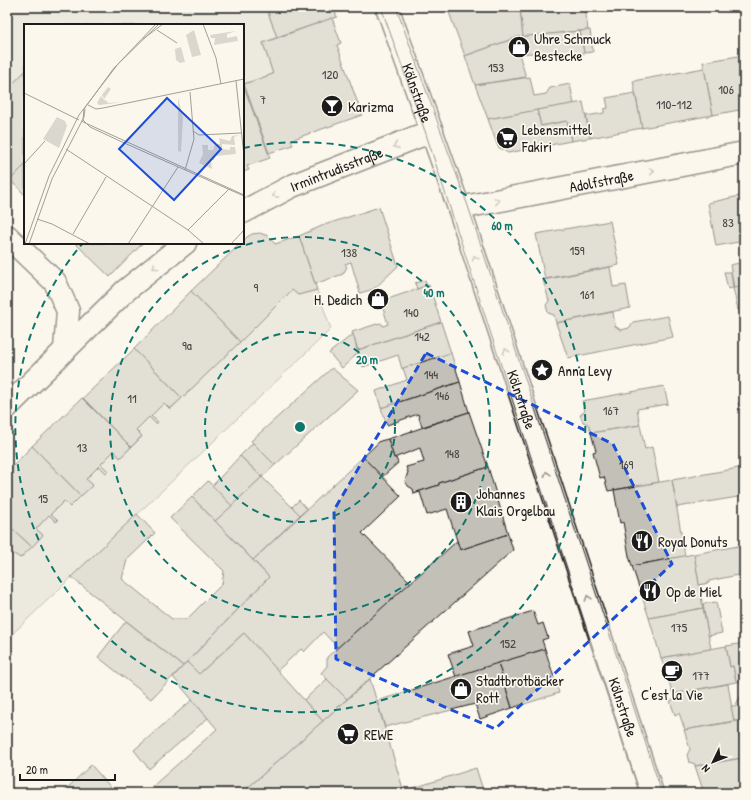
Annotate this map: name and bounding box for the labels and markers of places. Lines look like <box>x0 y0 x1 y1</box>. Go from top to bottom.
place label: Uhre Schmuck Bestecke <box>534 28 611 66</box>
shop icon: Uhre Schmuck Bestecke <box>506 34 532 60</box>
bar icon: Karizma <box>319 93 345 119</box>
place label: Karizma <box>348 96 393 117</box>
place label: Lebensmittel Fakiri <box>521 119 592 157</box>
supermarket icon: Lebensmittel Fakiri <box>494 125 520 151</box>
shop icon: H. Dedich <box>365 286 391 312</box>
place label: H. Dedich <box>314 289 362 310</box>
place icon: Anna Levy <box>529 357 555 383</box>
place label: Anna Levy <box>558 360 612 381</box>
centre of rings <box>293 420 307 434</box>
place label: Johannes Klais Orgelbau <box>476 483 555 521</box>
building icon: Johannes Klais Orgelbau <box>448 489 474 515</box>
restaurant icon: Royal Donuts <box>629 528 655 554</box>
place label: Royal Donuts <box>658 531 728 552</box>
restaurant icon: Op de Miel <box>637 578 663 604</box>
place label: Op de Miel <box>666 581 722 602</box>
cafe icon: C'est la Vie <box>659 658 685 684</box>
place label: Stadtbrotbäcker Rott <box>476 670 564 708</box>
shop icon: Stadtbrotbäcker Rott <box>448 676 474 702</box>
place label: C'est la Vie <box>641 684 703 705</box>
supermarket icon: REWE <box>335 721 361 747</box>
place label: REWE <box>364 724 394 745</box>

